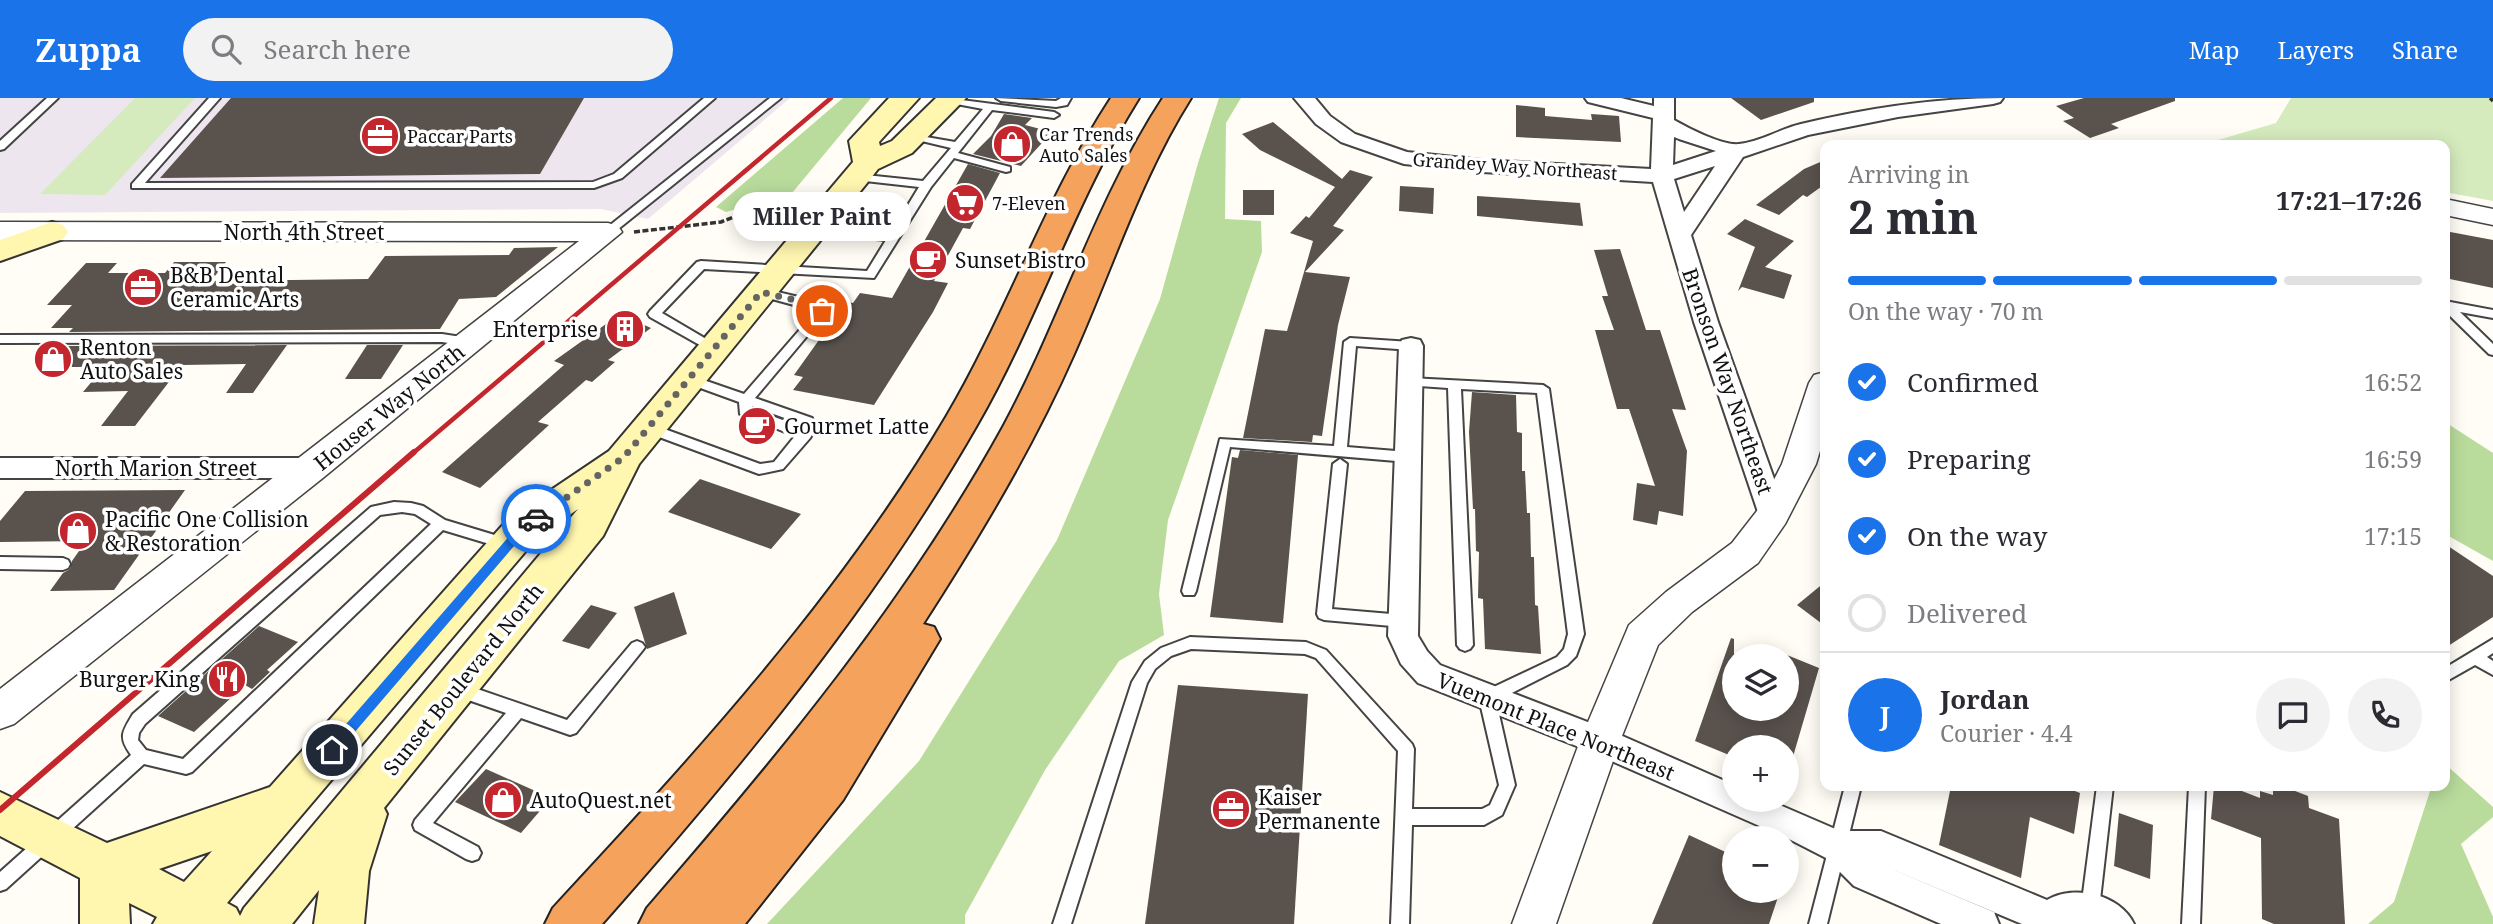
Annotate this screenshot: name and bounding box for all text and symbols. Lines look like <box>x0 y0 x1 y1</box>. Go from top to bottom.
search box <box>183 18 673 81</box>
text: Zuppa <box>35 27 141 72</box>
icon: search <box>207 30 245 68</box>
text: Search here <box>263 31 411 67</box>
text: Map <box>2189 33 2240 66</box>
text: Layers <box>2278 33 2354 66</box>
text: Share <box>2392 33 2458 66</box>
office icon: Paccar Parts <box>359 115 401 157</box>
place label: Car Trends Auto Sales <box>1039 122 1133 167</box>
shop icon: Car Trends Auto Sales <box>991 123 1033 165</box>
place label: Paccar Parts <box>407 124 513 148</box>
street label: Grandey Way Northeast <box>1412 147 1618 185</box>
text: Arriving in <box>1848 158 1969 190</box>
supermarket icon: 7-Eleven <box>944 182 986 224</box>
text: 17:21–17:26 <box>2276 182 2422 218</box>
text: 2 min <box>1848 185 1978 247</box>
place label: 7-Eleven <box>992 191 1066 215</box>
callout: Miller Paint <box>733 192 911 241</box>
text: Miller Paint <box>753 200 891 232</box>
street label: North 4th Street <box>224 218 384 246</box>
cafe icon: Sunset Bistro <box>907 239 949 281</box>
place label: Sunset Bistro <box>955 246 1086 274</box>
place label: B&B Dental Ceramic Arts <box>170 261 299 313</box>
street label: Bronson Way Northeast <box>1676 264 1780 498</box>
office icon: B&B Dental Ceramic Arts <box>122 266 164 308</box>
pin <box>792 281 852 341</box>
icon: bag <box>803 292 841 330</box>
text: On the way · 70 m <box>1848 295 2043 327</box>
building icon: Enterprise <box>604 308 646 350</box>
place label: Enterprise <box>493 315 598 343</box>
place label: Renton Auto Sales <box>80 333 183 385</box>
shop icon: Renton Auto Sales <box>32 338 74 380</box>
street label: Houser Way North <box>308 338 470 476</box>
icon: check <box>1848 363 1886 401</box>
text: Confirmed <box>1907 364 2039 400</box>
text: 16:52 <box>2364 366 2422 398</box>
cafe icon: Gourmet Latte <box>736 405 778 447</box>
place label: Gourmet Latte <box>784 412 929 440</box>
icon: check <box>1848 440 1886 478</box>
text: Preparing <box>1907 441 2031 477</box>
text: 16:59 <box>2364 443 2422 475</box>
street label: North Marion Street <box>55 454 257 482</box>
courier <box>501 484 571 554</box>
icon: car <box>517 500 555 538</box>
place label: Pacific One Collision & Restoration <box>105 505 309 557</box>
shop icon: Pacific One Collision & Restoration <box>57 510 99 552</box>
icon: check <box>1848 517 1886 555</box>
text: On the way <box>1907 518 2047 554</box>
text: 17:15 <box>2364 520 2422 552</box>
street label: Sunset Boulevard North <box>377 577 549 781</box>
text: Delivered <box>1907 595 2027 631</box>
map controls <box>1722 644 1799 903</box>
button: layers <box>1722 644 1799 721</box>
restaurant icon: Burger King <box>206 658 248 700</box>
place label: Burger King <box>79 665 201 693</box>
street label: Vuemont Place Northeast <box>1433 665 1679 787</box>
button: chat <box>2256 678 2330 752</box>
button: phone <box>2348 678 2422 752</box>
text: Jordan <box>1940 681 2030 717</box>
text: J <box>1880 697 1890 733</box>
text: Courier · 4.4 <box>1940 717 2073 749</box>
pin <box>302 720 362 780</box>
icon: home <box>313 731 351 769</box>
button: + <box>1722 735 1799 812</box>
shop icon: AutoQuest.net <box>482 779 524 821</box>
place label: Kaiser Permanente <box>1258 783 1380 835</box>
place label: AutoQuest.net <box>530 786 672 814</box>
office icon: Kaiser Permanente <box>1210 788 1252 830</box>
button: − <box>1722 826 1799 903</box>

